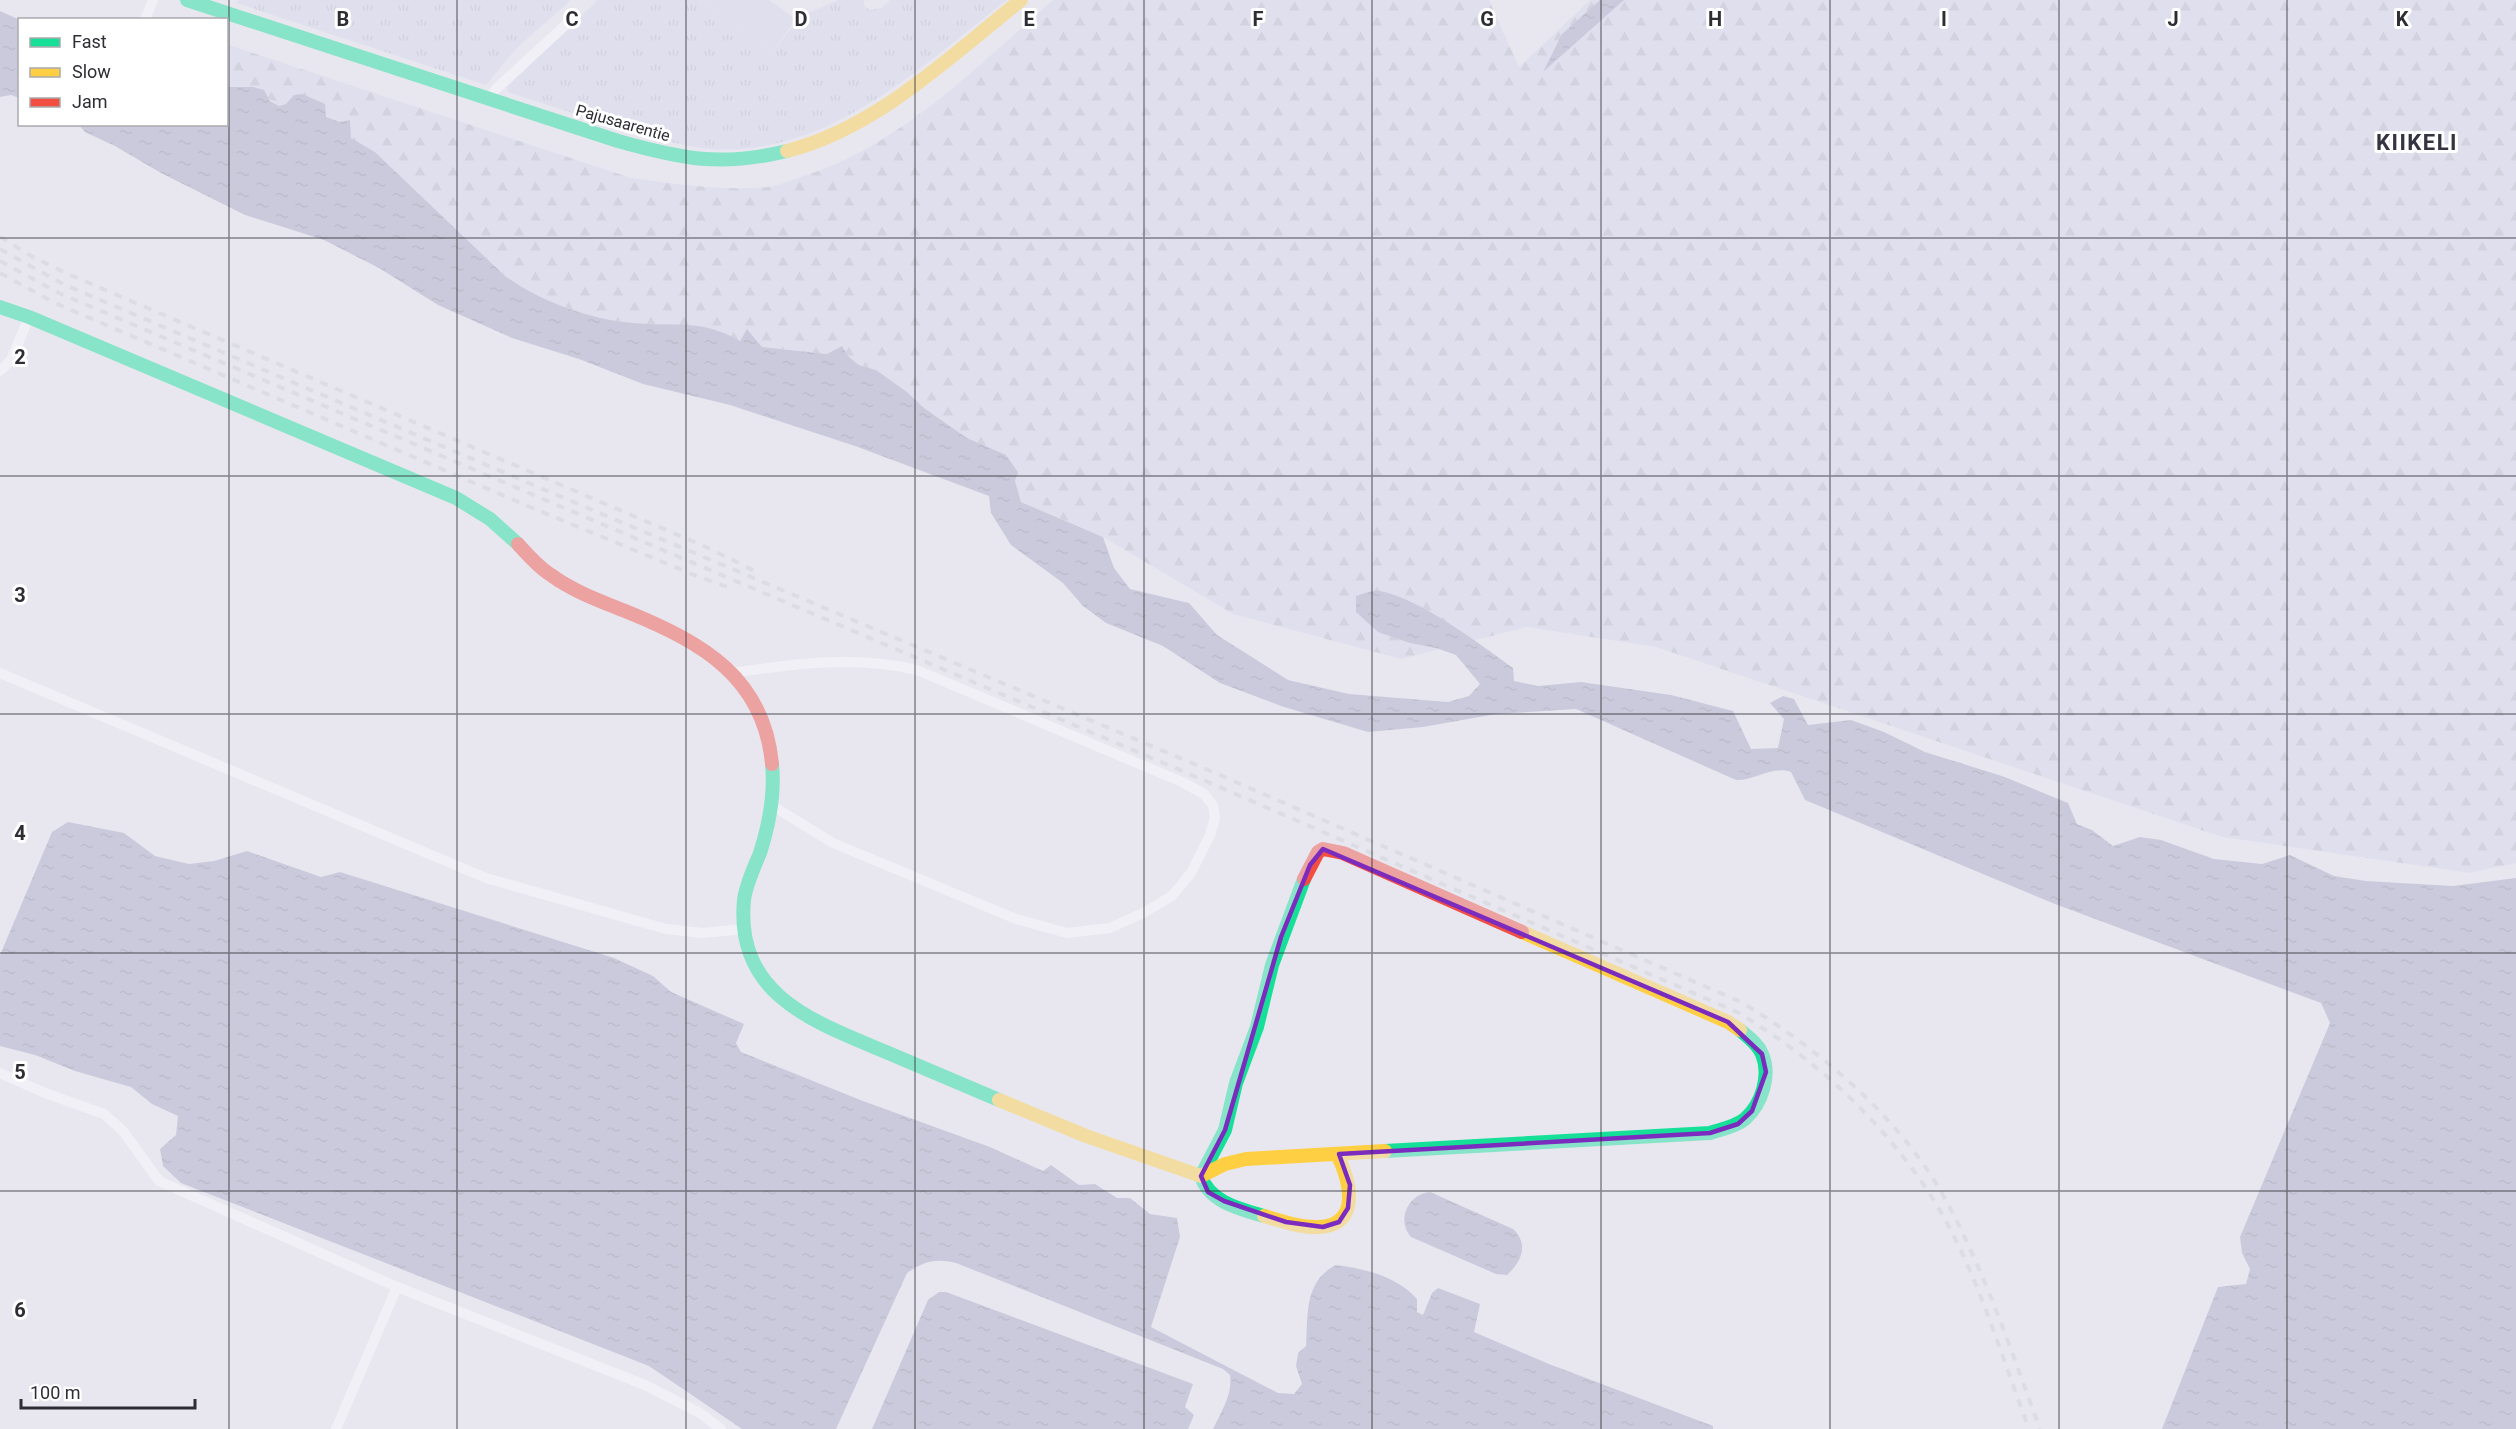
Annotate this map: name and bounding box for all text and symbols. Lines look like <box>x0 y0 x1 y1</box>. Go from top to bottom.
text: B <box>337 7 349 31</box>
text: C <box>565 7 579 31</box>
text: D <box>795 7 808 31</box>
text: E <box>1023 7 1035 31</box>
text: F <box>1253 7 1264 31</box>
text: G <box>1480 7 1494 31</box>
text: H <box>1708 7 1722 31</box>
text: I <box>1941 7 1947 31</box>
text: J <box>2167 7 2179 31</box>
text: K <box>2396 7 2409 31</box>
legend <box>18 18 228 126</box>
text: Fast <box>72 31 107 52</box>
text: Slow <box>72 61 111 82</box>
text: Jam <box>72 91 108 112</box>
street label: Pajusaarentie <box>574 100 672 146</box>
district label: KIIKELI <box>2376 130 2458 155</box>
text: 2 <box>14 345 26 369</box>
text: 3 <box>14 583 26 607</box>
text: 4 <box>14 821 26 845</box>
text: 5 <box>14 1060 26 1084</box>
text: 6 <box>14 1298 26 1322</box>
scale bar <box>21 1372 195 1410</box>
text: 100 m <box>30 1382 81 1403</box>

